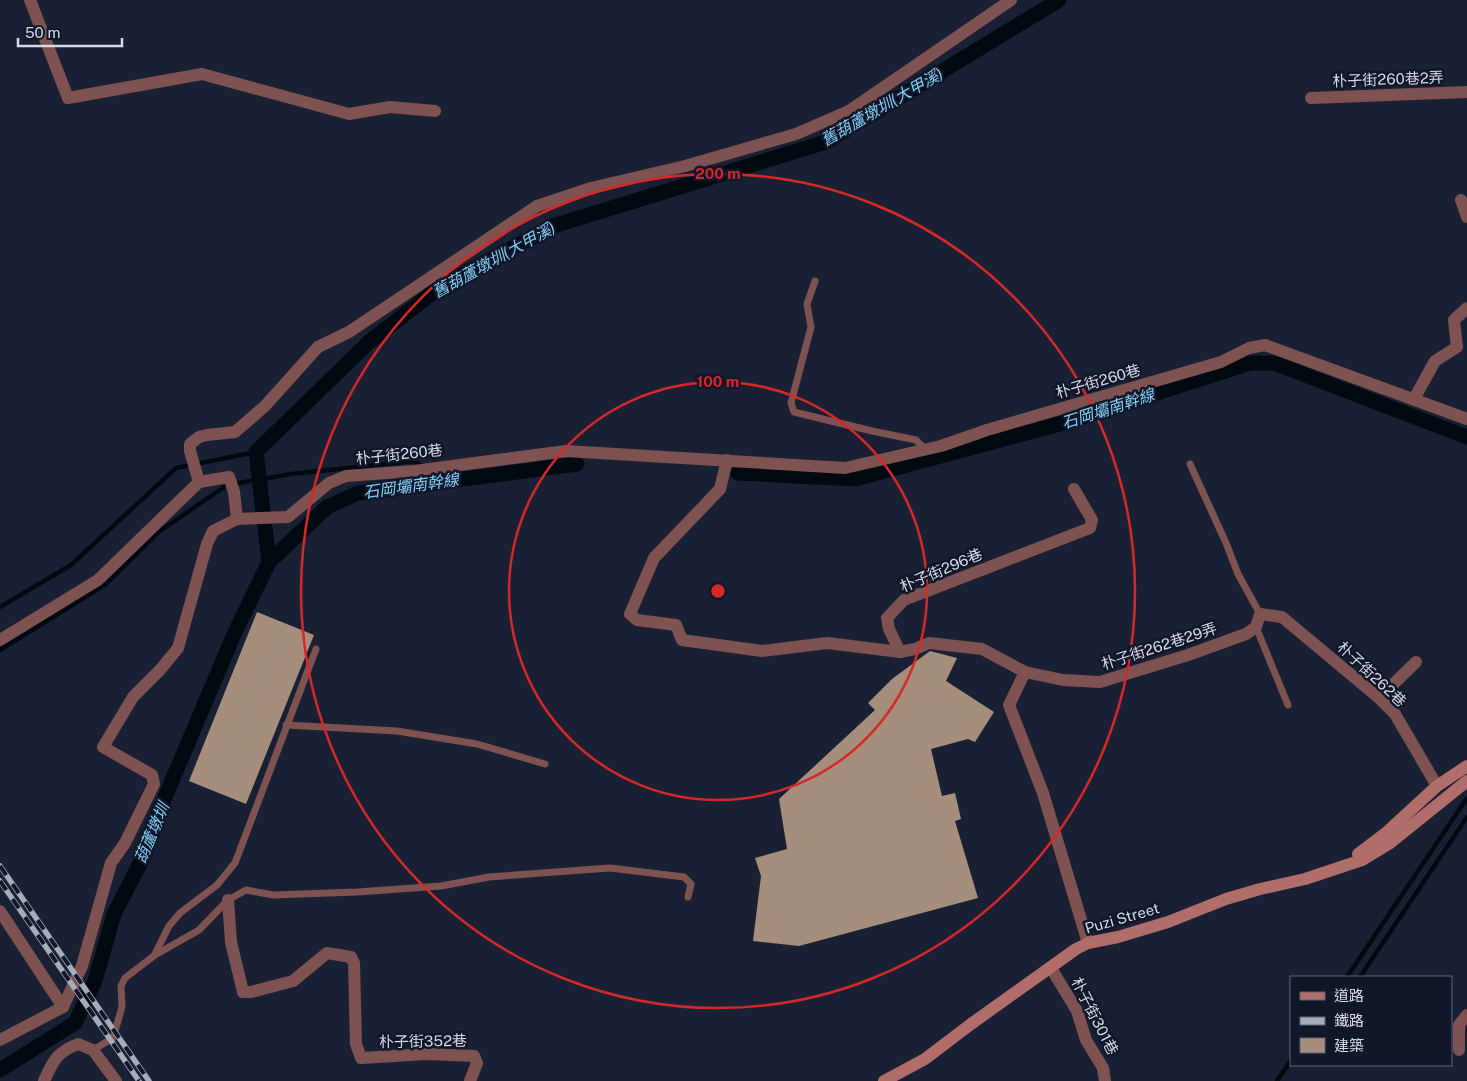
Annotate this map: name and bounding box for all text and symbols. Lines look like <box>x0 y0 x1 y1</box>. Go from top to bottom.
scale bar <box>18 15 121 47</box>
text: 50 m <box>25 24 60 41</box>
water label: 舊葫蘆墩圳(大甲溪) <box>818 64 946 150</box>
street label: 朴子街260巷2弄 <box>1332 69 1444 89</box>
text: 200 m <box>695 165 741 182</box>
water label: 舊葫蘆墩圳(大甲溪) <box>429 218 559 302</box>
street label: 朴子街260巷 <box>1054 361 1142 401</box>
text: 100 m <box>697 373 739 390</box>
water label: 石岡壩南幹線 <box>1059 385 1158 433</box>
street label: 朴子街260巷 <box>355 441 443 467</box>
water label: 石岡壩南幹線 <box>362 470 462 502</box>
street label: 朴子街296巷 <box>897 545 985 595</box>
centre of rings <box>709 582 727 600</box>
street label: 朴子街262巷29弄 <box>1099 619 1219 673</box>
street label: 朴子街262巷 <box>1334 638 1410 710</box>
water label: 葫蘆墩圳 <box>131 798 174 866</box>
street label: Puzi Street <box>1083 899 1161 937</box>
street label: 朴子街301巷 <box>1068 974 1122 1058</box>
legend <box>1290 976 1452 1066</box>
text: 道路 <box>1334 987 1364 1004</box>
text: 鐵路 <box>1334 1012 1364 1029</box>
street label: 朴子街352巷 <box>379 1032 467 1050</box>
text: 建築 <box>1334 1037 1364 1054</box>

